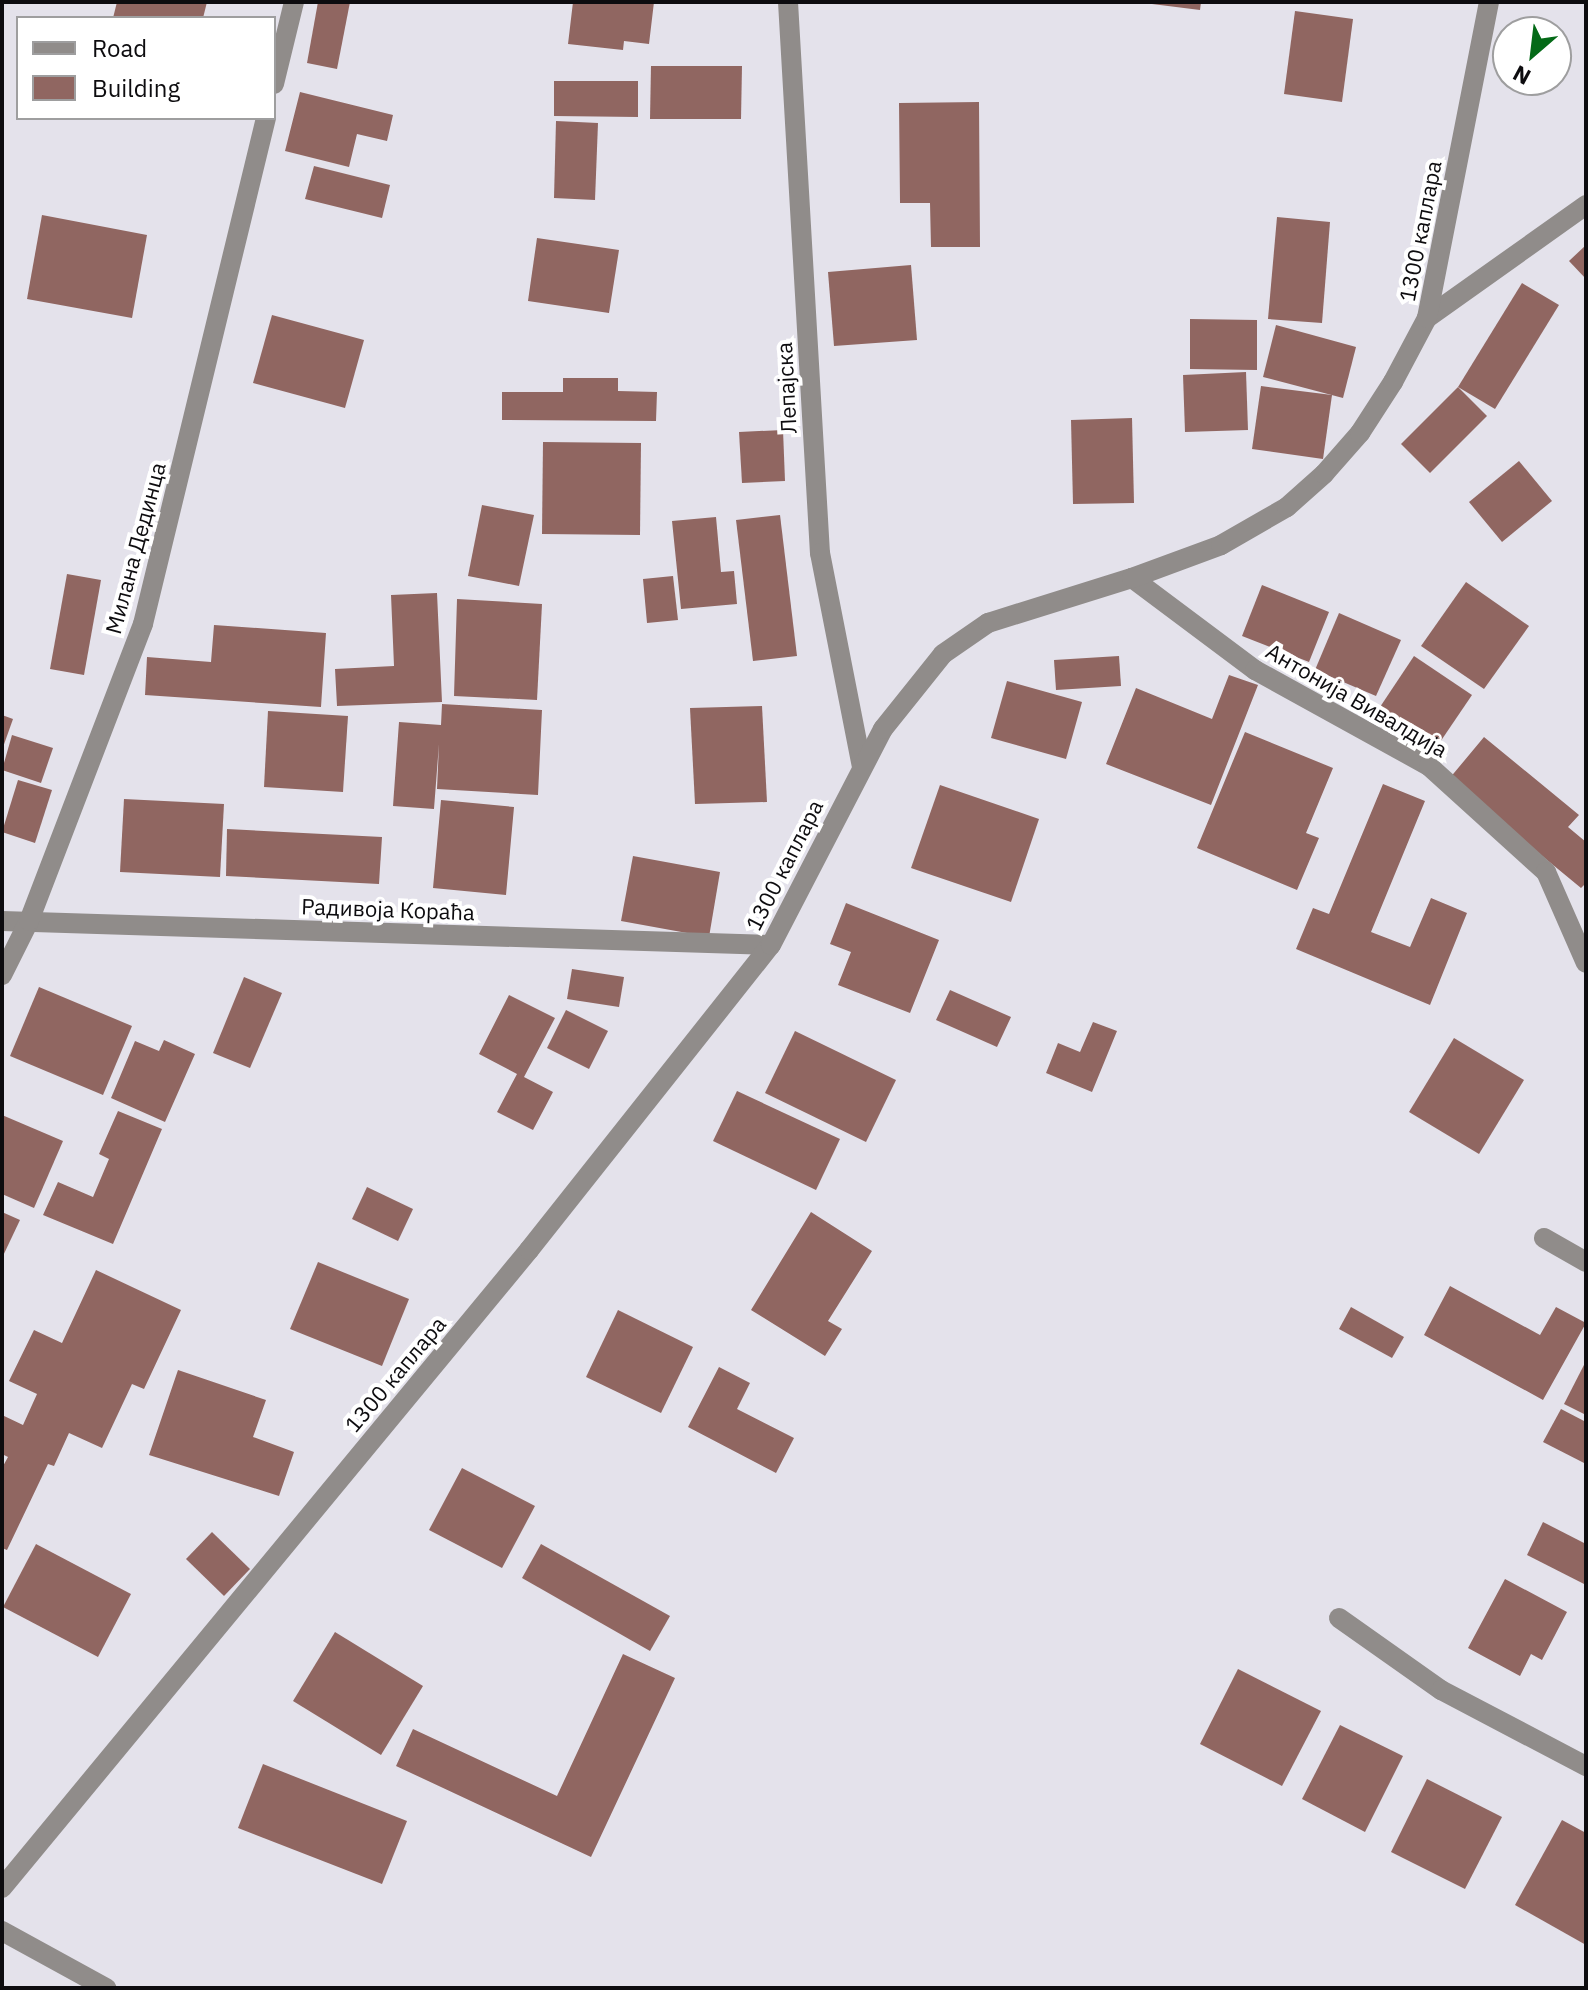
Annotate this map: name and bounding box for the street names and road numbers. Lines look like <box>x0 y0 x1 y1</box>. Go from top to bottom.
street label: 1300 каплара <box>1393 158 1447 304</box>
street label: Лепајска <box>770 342 802 434</box>
street label: Милана Дединца <box>99 459 171 637</box>
street label: Антонија Вивалдија <box>1262 637 1452 763</box>
street label: 1300 каплара <box>740 795 828 935</box>
street label: Радивоја Кораћа <box>301 893 475 925</box>
street label: 1300 каплара <box>339 1311 451 1437</box>

